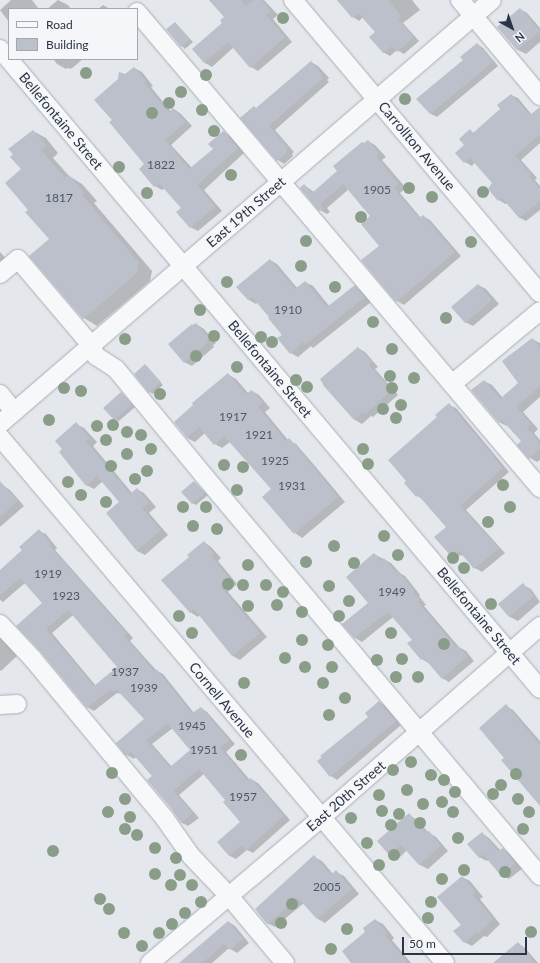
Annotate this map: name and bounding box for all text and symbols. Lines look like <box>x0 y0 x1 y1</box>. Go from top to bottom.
legend <box>8 8 138 60</box>
north arrow <box>492 8 532 48</box>
text: Road <box>46 17 73 32</box>
text: N <box>513 30 527 45</box>
text: Building <box>46 37 89 52</box>
street label: Bellefontaine Street <box>15 69 107 173</box>
street label: Carrollton Avenue <box>375 98 459 194</box>
house number: 1822 <box>147 158 175 172</box>
street label: East 19th Street <box>203 173 289 251</box>
house number: 1905 <box>363 183 391 197</box>
house number: 1817 <box>45 191 73 205</box>
house number: 1910 <box>274 303 302 317</box>
street label: Bellefontaine Street <box>224 317 316 421</box>
house number: 1917 <box>219 410 247 424</box>
house number: 1921 <box>245 428 273 442</box>
house number: 1925 <box>261 454 289 468</box>
house number: 1931 <box>278 479 306 493</box>
street label: Bellefontaine Street <box>433 564 525 668</box>
house number: 1919 <box>34 567 62 581</box>
house number: 1949 <box>378 585 406 599</box>
house number: 1923 <box>52 589 80 603</box>
street label: Cornell Avenue <box>185 659 259 741</box>
house number: 1937 <box>111 665 139 679</box>
house number: 1939 <box>130 681 158 695</box>
house number: 1945 <box>178 719 206 733</box>
house number: 1951 <box>190 743 218 757</box>
street label: East 20th Street <box>303 757 389 835</box>
house number: 1957 <box>229 790 257 804</box>
house number: 2005 <box>313 880 341 894</box>
scale bar <box>404 929 529 955</box>
text: 50 m <box>409 936 436 951</box>

